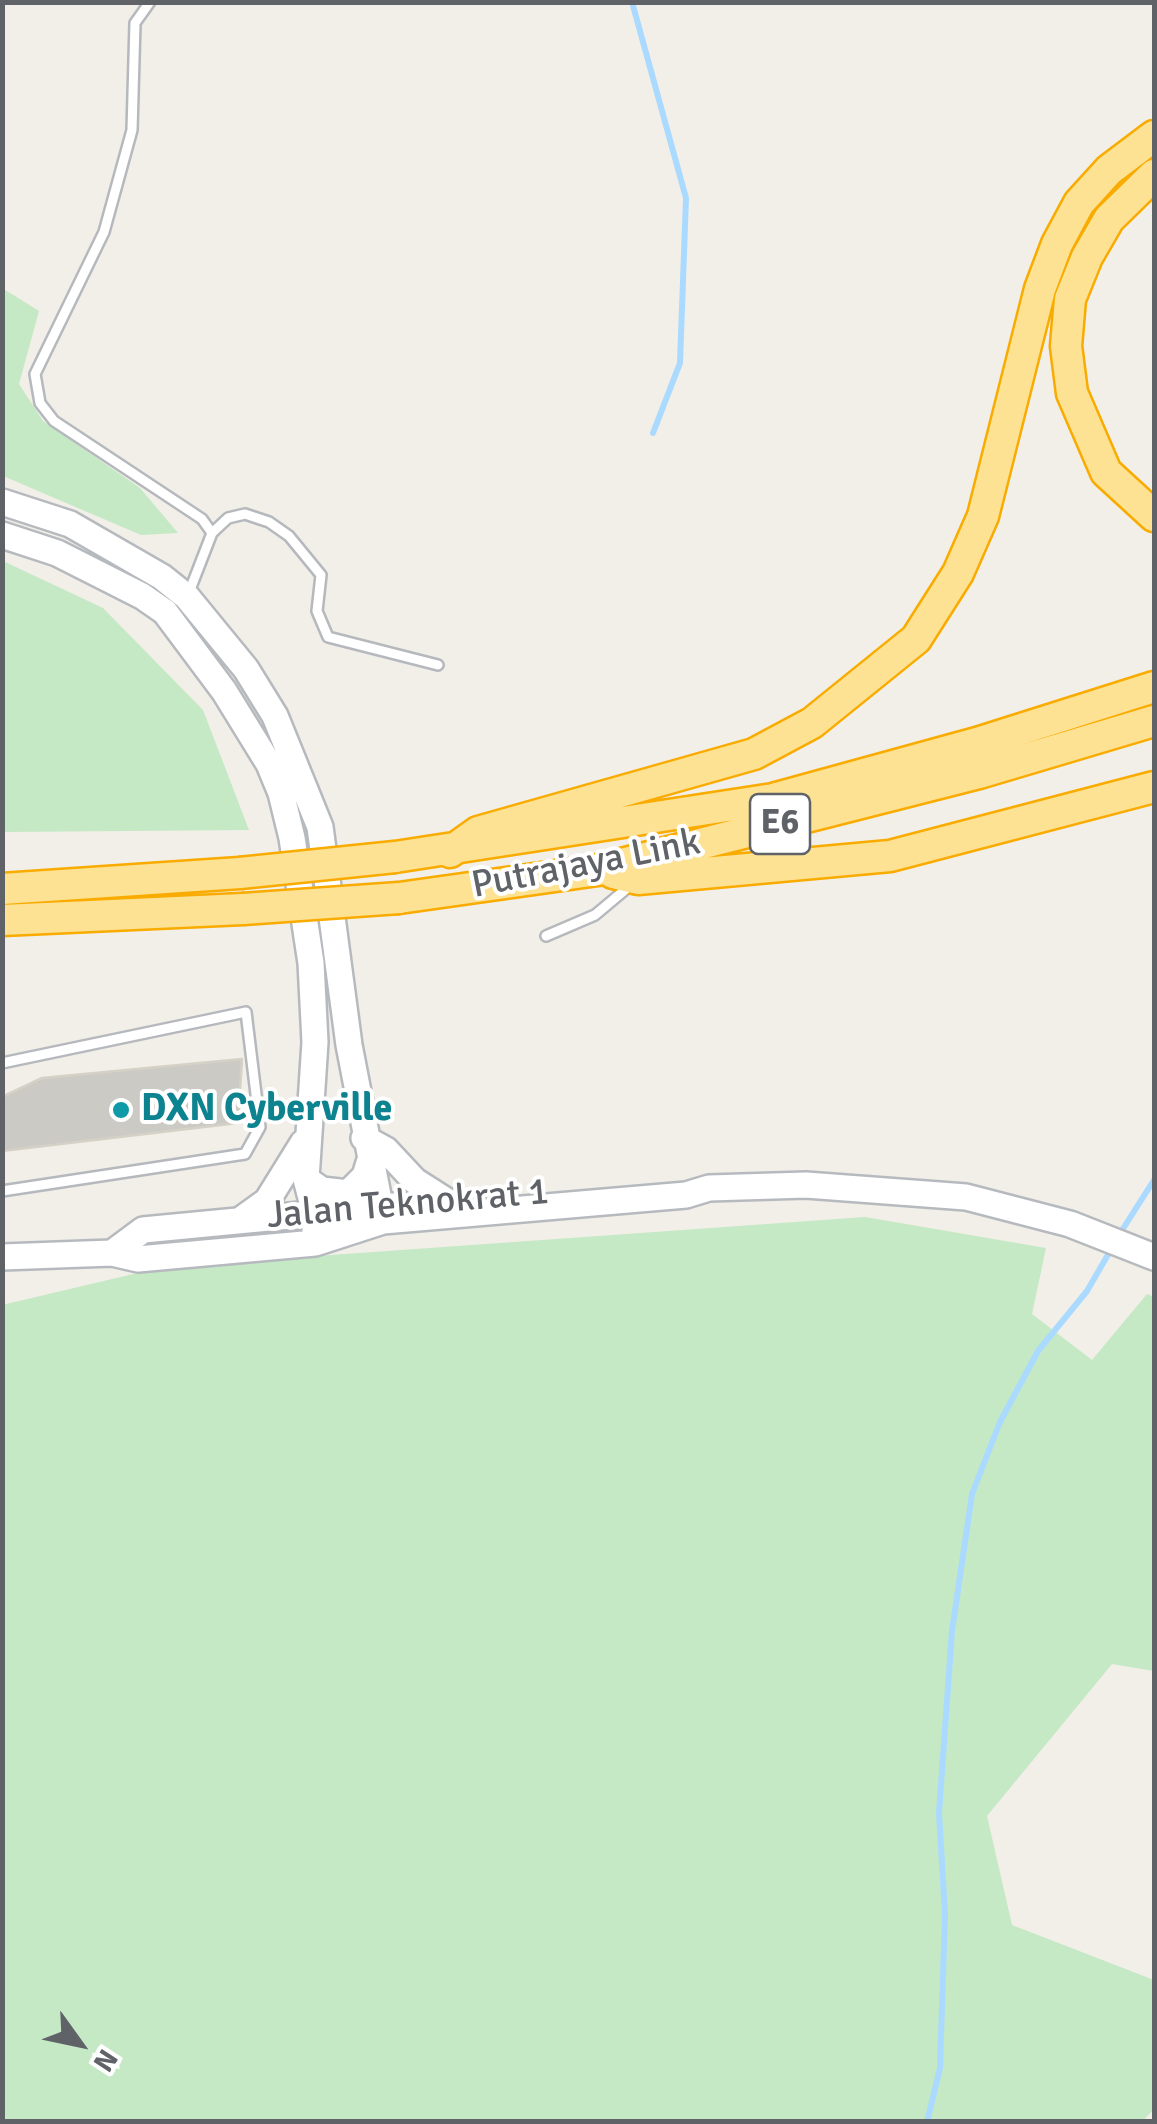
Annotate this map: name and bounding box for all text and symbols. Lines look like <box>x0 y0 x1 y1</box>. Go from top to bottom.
road number: E6 <box>750 794 810 854</box>
street label: Putrajaya Link <box>468 821 704 909</box>
place label: DXN Cyberville <box>141 1087 392 1133</box>
marker: DXN Cyberville <box>110 1099 132 1121</box>
street label: Jalan Teknokrat 1 <box>265 1170 551 1240</box>
north arrow <box>30 1994 130 2094</box>
text: N <box>86 2043 125 2078</box>

